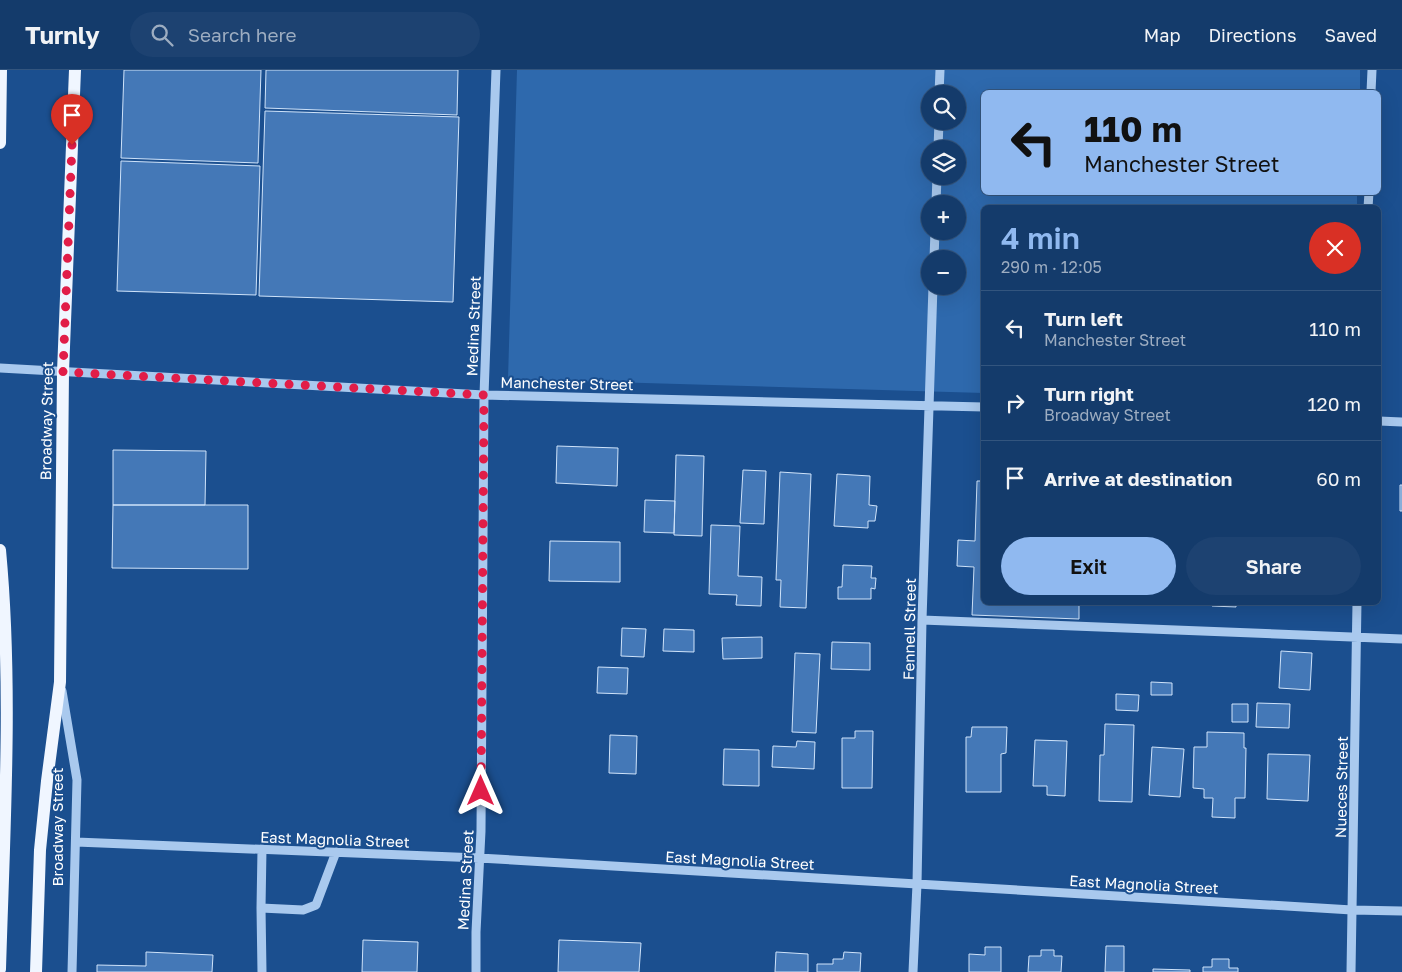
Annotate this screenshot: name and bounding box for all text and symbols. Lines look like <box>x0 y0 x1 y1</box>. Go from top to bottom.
search box <box>130 12 480 57</box>
text: Turnly <box>25 20 100 49</box>
icon: search <box>148 21 176 49</box>
text: Search here <box>188 23 297 46</box>
text: Map <box>1144 24 1180 46</box>
text: Directions <box>1208 24 1296 46</box>
text: Saved <box>1324 24 1377 46</box>
map controls <box>921 85 966 295</box>
button: search <box>921 85 966 130</box>
pin <box>51 94 93 145</box>
icon: arrive <box>58 101 86 129</box>
text: 110 m <box>1084 108 1182 150</box>
icon: left <box>1001 110 1066 175</box>
button: layers <box>921 140 966 185</box>
text: Manchester Street <box>1084 150 1280 177</box>
button: + <box>921 195 966 240</box>
text: 4 min <box>1001 220 1080 256</box>
button: close <box>1309 222 1361 274</box>
button: − <box>921 250 966 295</box>
text: 290 m · 12:05 <box>1001 257 1102 277</box>
street label: Medina Street <box>462 275 484 377</box>
text: Turn left <box>1044 307 1123 330</box>
icon: left <box>1001 314 1029 342</box>
text: 110 m <box>1309 317 1361 340</box>
text: Manchester Street <box>1044 330 1186 350</box>
street label: Broadway Street <box>36 361 56 481</box>
street label: Manchester Street <box>500 373 634 393</box>
text: Turn right <box>1044 382 1134 405</box>
icon: right <box>1001 389 1029 417</box>
text: 120 m <box>1307 392 1361 415</box>
text: Broadway Street <box>1044 405 1171 425</box>
icon: arrive <box>1001 464 1029 492</box>
text: Arrive at destination <box>1044 467 1232 490</box>
text: 60 m <box>1316 467 1361 490</box>
button: Exit <box>1001 537 1176 595</box>
button: Share <box>1186 537 1361 595</box>
street label: Fennell Street <box>899 578 919 680</box>
street label: Nueces Street <box>1331 736 1351 838</box>
position arrow <box>454 764 506 816</box>
street label: Broadway Street <box>48 767 66 887</box>
street label: East Magnolia Street <box>260 827 410 851</box>
street label: Medina Street <box>453 829 477 931</box>
street label: East Magnolia Street <box>665 847 815 873</box>
street label: East Magnolia Street <box>1069 871 1219 897</box>

